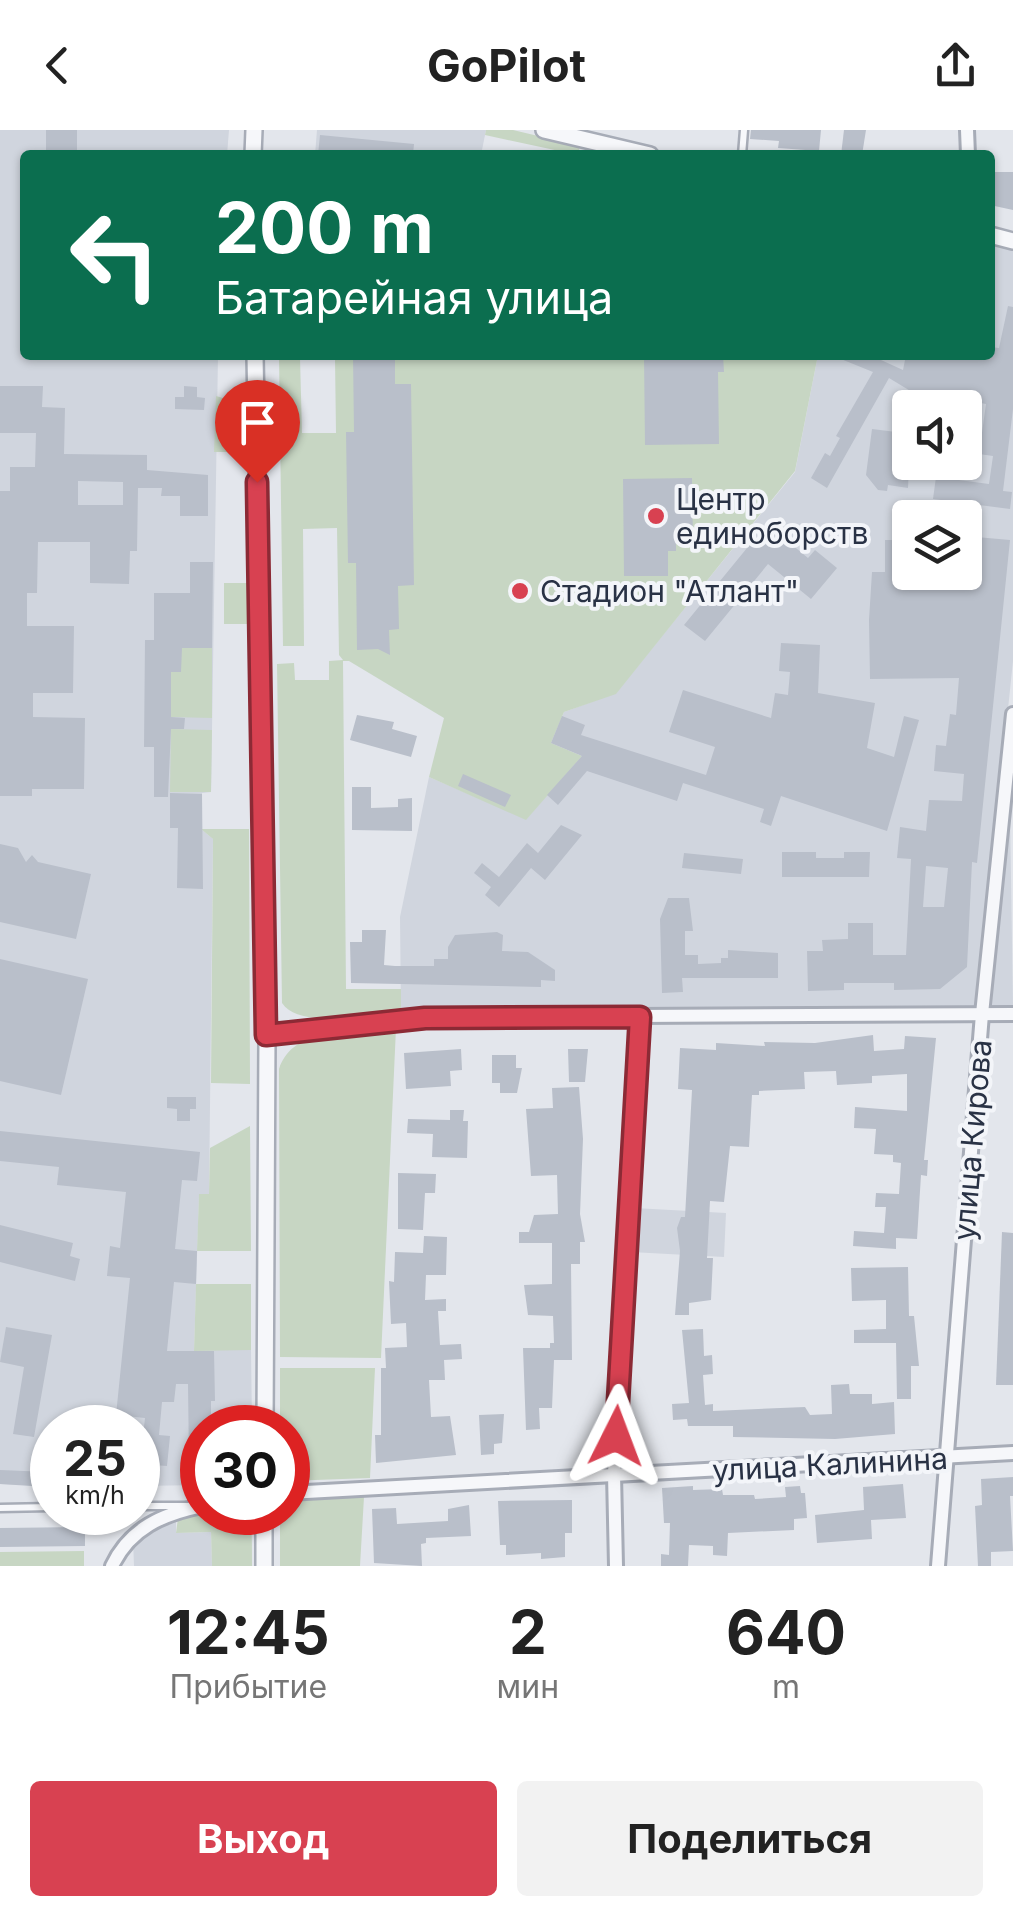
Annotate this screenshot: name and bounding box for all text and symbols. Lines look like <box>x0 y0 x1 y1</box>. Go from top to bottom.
icon: back <box>30 38 85 93</box>
text: GoPilot <box>427 38 586 93</box>
icon: share <box>928 38 983 93</box>
text: 200 m <box>215 185 434 270</box>
icon: left <box>50 190 180 320</box>
text: Батарейная улица <box>215 270 613 325</box>
pin <box>215 380 300 483</box>
map controls <box>892 390 982 590</box>
button: sound <box>892 390 982 480</box>
icon: arrive <box>230 395 285 450</box>
place label: Центр единоборств <box>676 481 868 551</box>
button: layers <box>892 500 982 590</box>
marker: Центр единоборств <box>645 505 667 527</box>
place label: Стадион "Атлант" <box>540 573 799 609</box>
marker: Стадион "Атлант" <box>509 580 531 602</box>
street label: улица Кирова <box>945 1038 999 1242</box>
position arrow <box>564 1384 668 1488</box>
speed limit sign: 30 <box>180 1405 310 1535</box>
text: 25 <box>63 1428 127 1488</box>
street label: улица Калинина <box>711 1440 949 1488</box>
text: km/h <box>65 1480 125 1510</box>
text: 12:45 <box>167 1596 330 1668</box>
text: 2 <box>509 1596 547 1668</box>
text: 640 <box>726 1596 846 1668</box>
text: Прибытие <box>169 1667 327 1706</box>
text: мин <box>497 1667 559 1706</box>
text: m <box>772 1667 800 1706</box>
button: Выход <box>30 1781 497 1896</box>
button: Поделиться <box>517 1781 983 1896</box>

